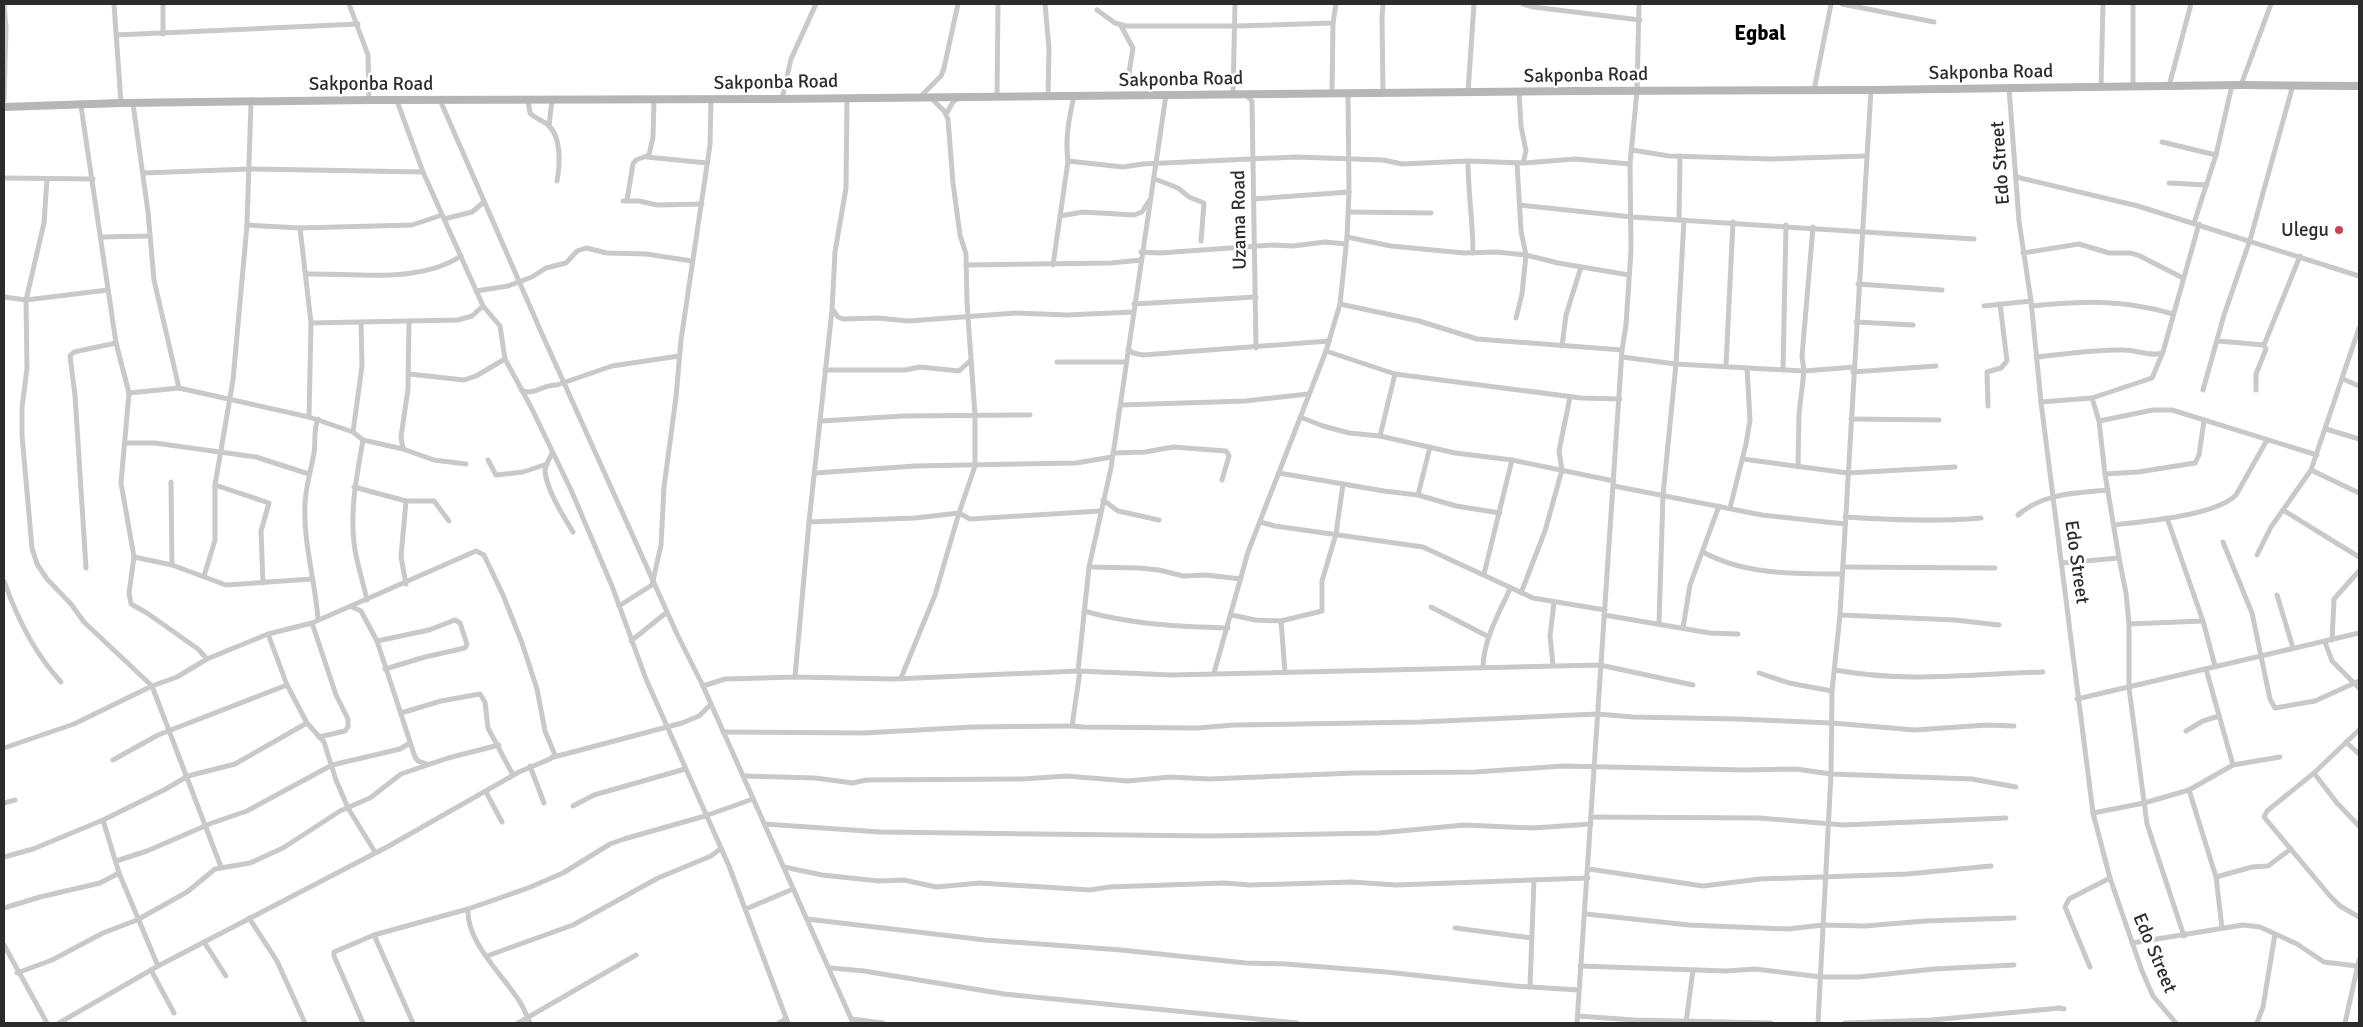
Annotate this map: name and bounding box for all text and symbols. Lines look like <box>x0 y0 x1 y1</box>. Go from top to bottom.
district label: Egbal <box>1734 20 1786 46</box>
street label: Sakponba Road <box>1929 59 2053 85</box>
street label: Sakponba Road <box>1524 62 1648 88</box>
street label: Sakponba Road <box>1119 66 1243 92</box>
street label: Sakponba Road <box>714 69 838 95</box>
street label: Sakponba Road <box>309 72 433 96</box>
street label: Edo Street <box>1985 120 2015 206</box>
street label: Uzama Road <box>1226 170 1252 270</box>
place label: Ulegu <box>2281 218 2329 242</box>
marker: Ulegu <box>2333 224 2345 236</box>
street label: Edo Street <box>2059 519 2095 606</box>
street label: Edo Street <box>2128 910 2183 997</box>

